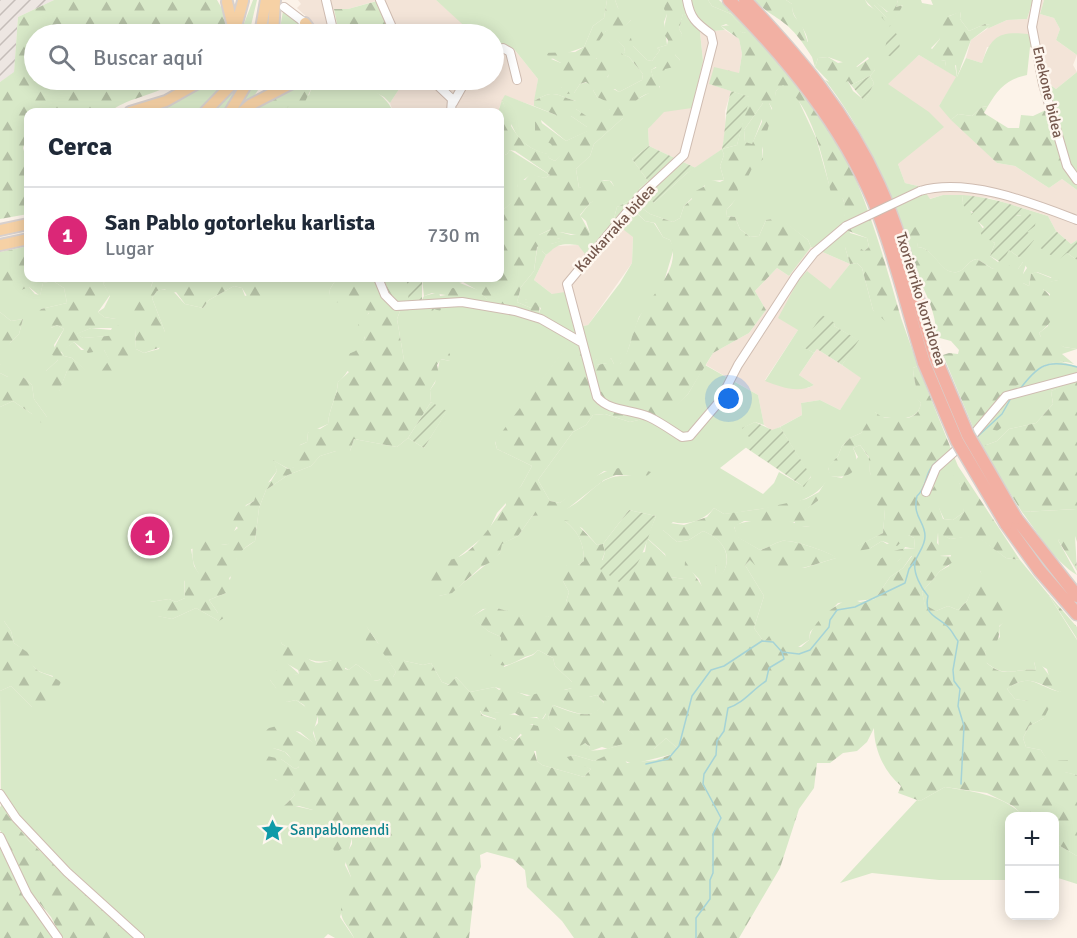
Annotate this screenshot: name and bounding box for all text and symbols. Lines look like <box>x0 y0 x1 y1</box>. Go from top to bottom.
search box <box>24 24 504 90</box>
icon: search <box>45 41 78 74</box>
text: Buscar aquí <box>93 44 203 71</box>
street label: Enekone bidea <box>1029 45 1067 139</box>
text: Cerca <box>48 131 112 163</box>
street label: Kaukarraka bidea <box>571 180 659 276</box>
text: San Pablo gotorleku karlista <box>105 209 375 236</box>
text: 1 <box>62 223 73 248</box>
text: 730 m <box>427 223 480 248</box>
street label: Txorierriko korridorea <box>892 230 950 368</box>
text: Lugar <box>105 236 154 261</box>
your location <box>714 384 743 413</box>
pin: 1 <box>130 514 170 558</box>
map controls <box>1005 812 1059 920</box>
button: + <box>1005 812 1059 866</box>
place icon: Sanpablomendi <box>259 817 285 843</box>
place label: Sanpablomendi <box>290 821 389 839</box>
button: − <box>1005 866 1059 920</box>

